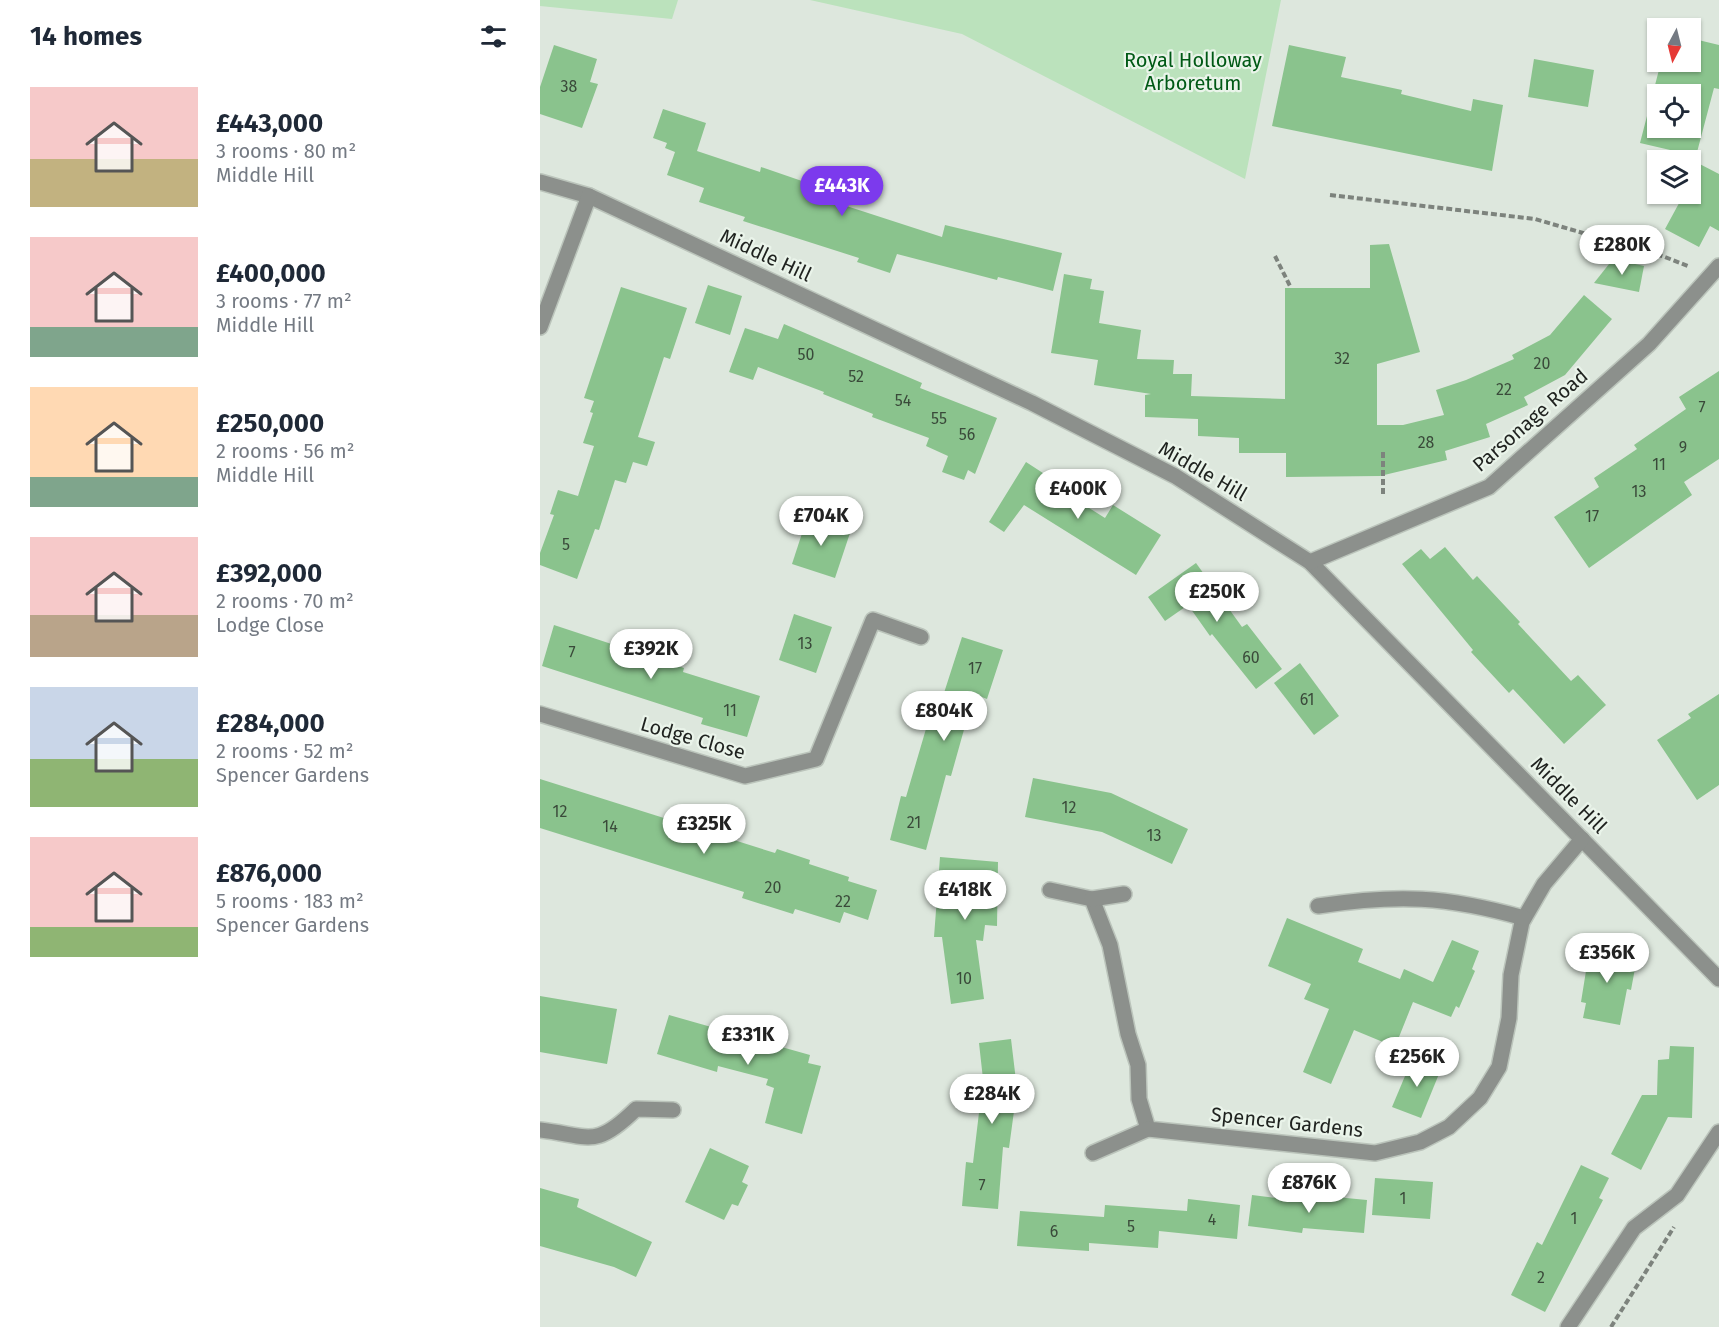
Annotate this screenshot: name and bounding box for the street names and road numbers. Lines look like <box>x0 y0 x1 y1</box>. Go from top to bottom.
street label: Middle Hill <box>716 223 816 287</box>
street label: Parsonage Road <box>1468 363 1592 477</box>
street label: Middle Hill <box>1155 436 1252 506</box>
street label: Lodge Close <box>638 712 748 764</box>
street label: Middle Hill <box>1526 752 1612 838</box>
street label: Spencer Gardens <box>1210 1102 1364 1142</box>

